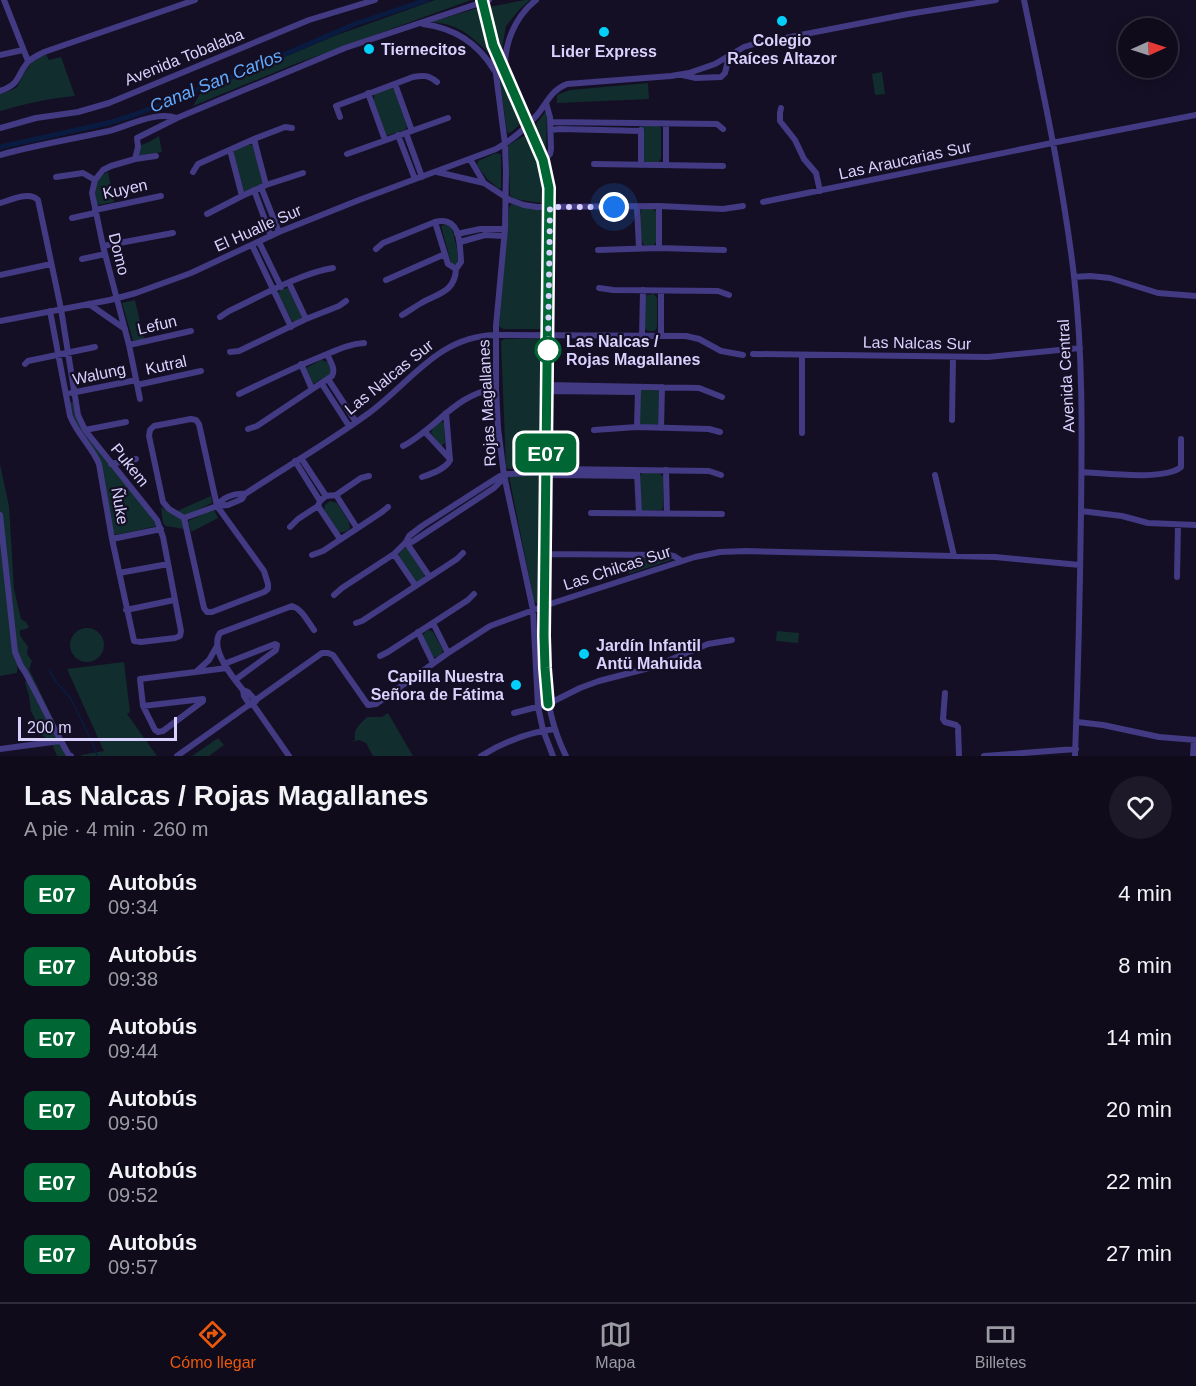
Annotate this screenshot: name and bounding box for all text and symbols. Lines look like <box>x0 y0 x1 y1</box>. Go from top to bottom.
marker: Colegio Raíces Altazor <box>775 14 789 28</box>
north arrow <box>1118 18 1178 78</box>
map controls <box>1118 18 1178 78</box>
street label: Avenida Tobalaba <box>122 25 246 89</box>
marker: Lider Express <box>597 25 611 39</box>
place label: Colegio Raíces Altazor <box>727 32 837 67</box>
place label: Tiernecitos <box>381 41 466 58</box>
marker: Tiernecitos <box>362 42 376 56</box>
place label: Lider Express <box>551 43 657 60</box>
water label: Canal San Carlos <box>147 45 285 117</box>
street label: Las Araucarias Sur <box>837 137 974 182</box>
street label: Kuyen <box>101 176 149 202</box>
your location <box>599 192 629 222</box>
street label: El Hualle Sur <box>212 201 305 255</box>
street label: Domo <box>106 231 132 277</box>
street label: Lefun <box>136 312 178 338</box>
street label: Avenida Central <box>1055 319 1077 433</box>
place label: Las Nalcas / Rojas Magallanes <box>566 333 700 368</box>
street label: Las Nalcas Sur <box>863 334 972 352</box>
street label: Las Nalcas Sur <box>341 336 437 418</box>
marker: Las Nalcas / Rojas Magallanes <box>535 337 561 363</box>
street label: Rojas Magallanes <box>475 339 499 467</box>
street label: Kutral <box>144 352 188 378</box>
street label: Walung <box>71 360 127 388</box>
line badge: E07 <box>512 434 580 472</box>
street label: Pukem <box>108 440 152 490</box>
text: E07 <box>527 442 565 465</box>
street label: Ñuke <box>108 486 134 526</box>
street label: Las Chilcas Sur <box>561 542 674 593</box>
place label: Jardín Infantil Antü Mahuida <box>596 637 702 672</box>
marker: Jardín Infantil Antü Mahuida <box>577 647 591 661</box>
place label: Capilla Nuestra Señora de Fátima <box>371 668 504 703</box>
marker: Capilla Nuestra Señora de Fátima <box>509 678 523 692</box>
scale bar <box>18 714 177 742</box>
text: 200 m <box>27 719 71 736</box>
button: heart <box>1109 776 1172 839</box>
text: Las Nalcas / Rojas Magallanes <box>24 780 429 811</box>
text: A pie · 4 min · 260 m <box>24 818 209 840</box>
text: Autobús <box>108 870 197 895</box>
text: 4 min <box>1118 881 1172 906</box>
text: E07 <box>38 883 76 906</box>
text: 09:34 <box>108 896 158 918</box>
text: Autobús <box>108 942 197 967</box>
text: 8 min <box>1118 953 1172 978</box>
text: E07 <box>38 955 76 978</box>
text: 09:38 <box>108 968 158 990</box>
text: Autobús <box>108 1014 197 1039</box>
text: 14 min <box>1106 1025 1172 1050</box>
text: E07 <box>38 1027 76 1050</box>
text: 09:44 <box>108 1040 158 1062</box>
text: Autobús <box>108 1086 197 1111</box>
text: 20 min <box>1106 1097 1172 1122</box>
text: E07 <box>38 1099 76 1122</box>
text: 09:50 <box>108 1112 158 1134</box>
text: Autobús <box>108 1158 197 1183</box>
text: 22 min <box>1106 1169 1172 1194</box>
text: E07 <box>38 1171 76 1194</box>
text: 09:52 <box>108 1184 158 1206</box>
text: Autobús <box>108 1230 197 1255</box>
text: 27 min <box>1106 1241 1172 1266</box>
text: E07 <box>38 1243 76 1266</box>
text: 09:57 <box>108 1256 158 1278</box>
tab: Cómo llegar <box>170 1318 256 1372</box>
tab: Mapa <box>595 1318 635 1372</box>
tab: Billetes <box>975 1318 1026 1372</box>

